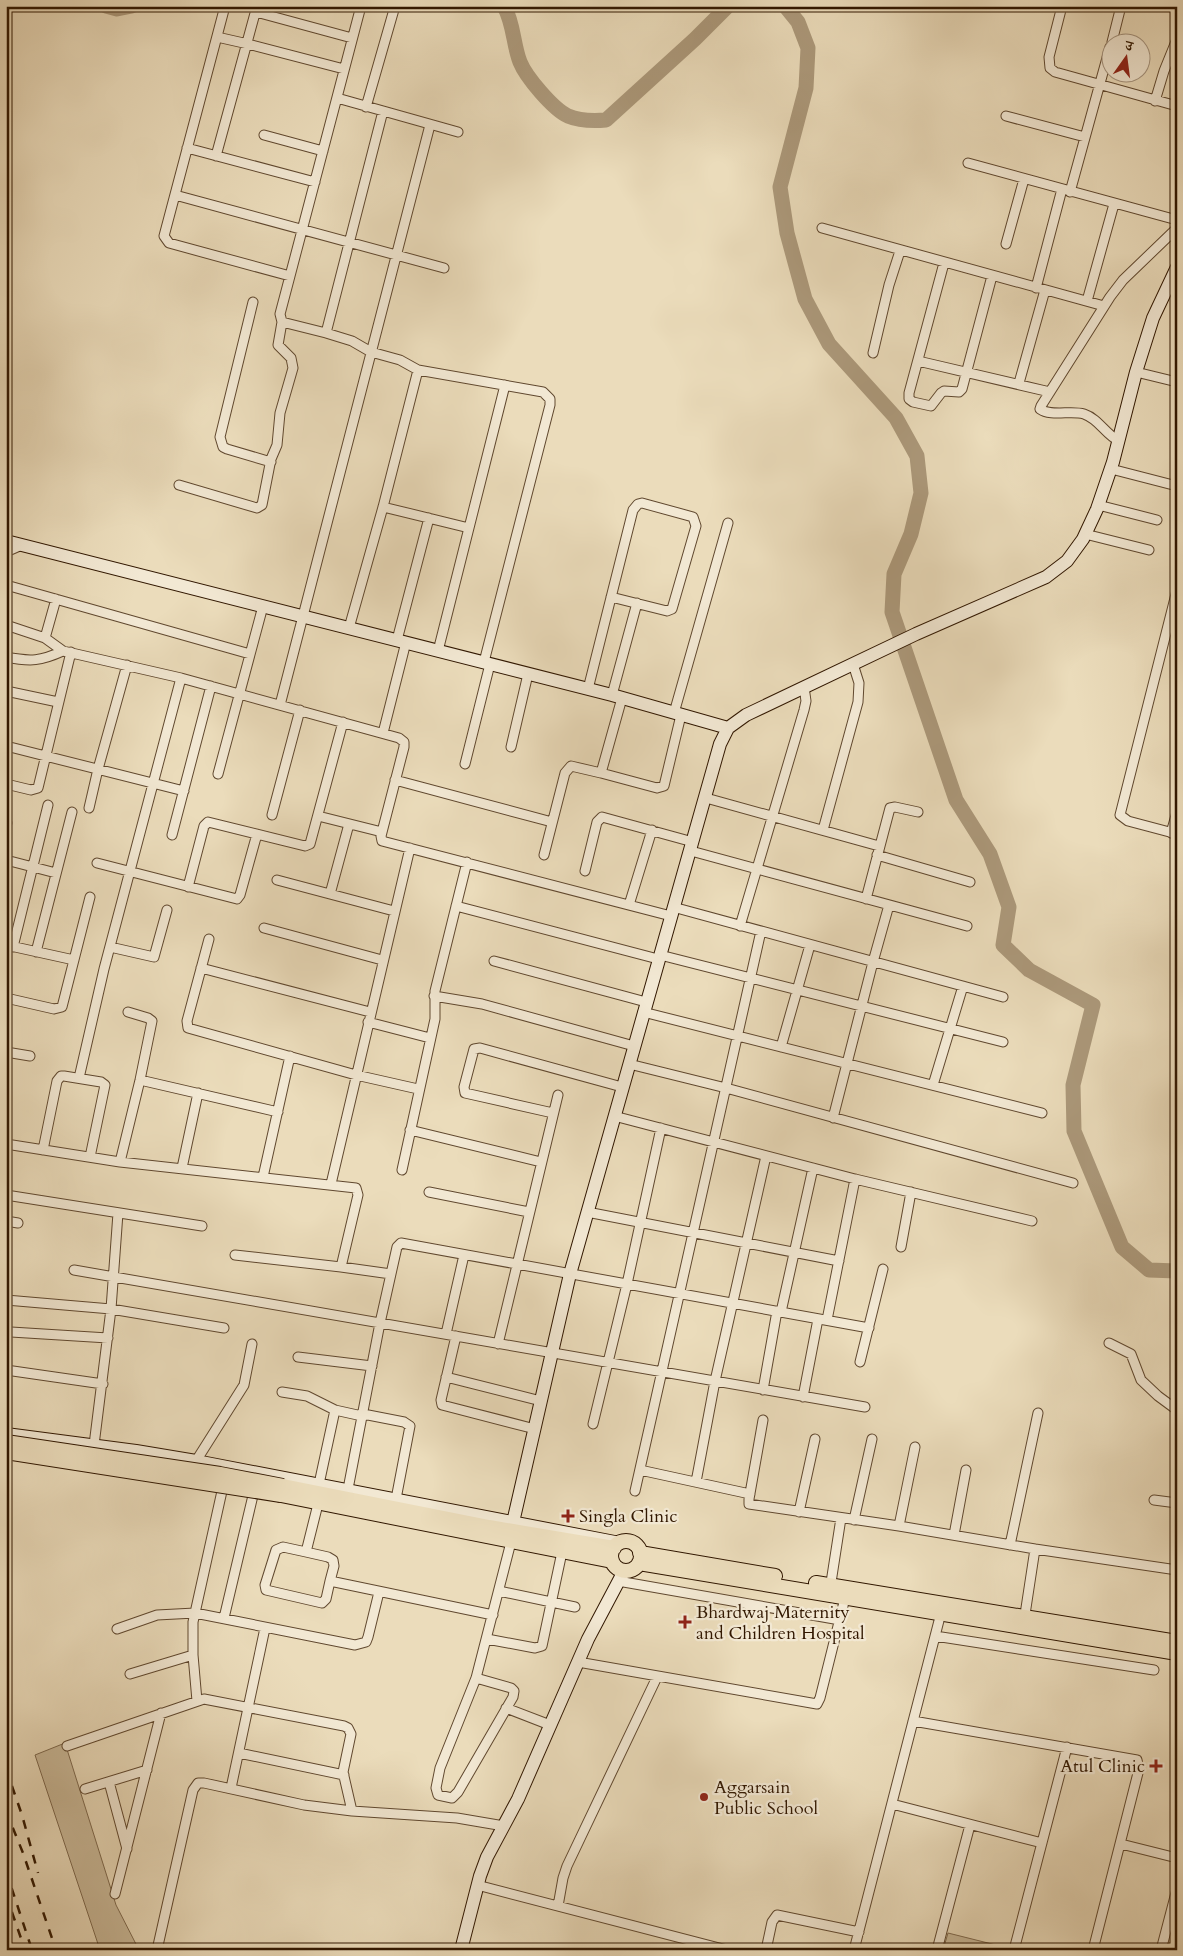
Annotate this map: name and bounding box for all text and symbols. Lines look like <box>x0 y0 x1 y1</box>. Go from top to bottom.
north arrow <box>1100 32 1150 82</box>
text: उ <box>1122 36 1136 56</box>
place label: Singla Clinic <box>579 1504 678 1529</box>
marker: Singla Clinic <box>561 1509 575 1523</box>
place label: Bhardwaj Maternity and Children Hospital <box>696 1600 865 1646</box>
marker: Bhardwaj Maternity and Children Hospital <box>678 1615 692 1629</box>
place label: Atul Clinic <box>1060 1754 1145 1779</box>
marker: Atul Clinic <box>1149 1759 1163 1773</box>
place label: Aggarsain Public School <box>714 1775 818 1821</box>
marker: Aggarsain Public School <box>698 1791 710 1803</box>

